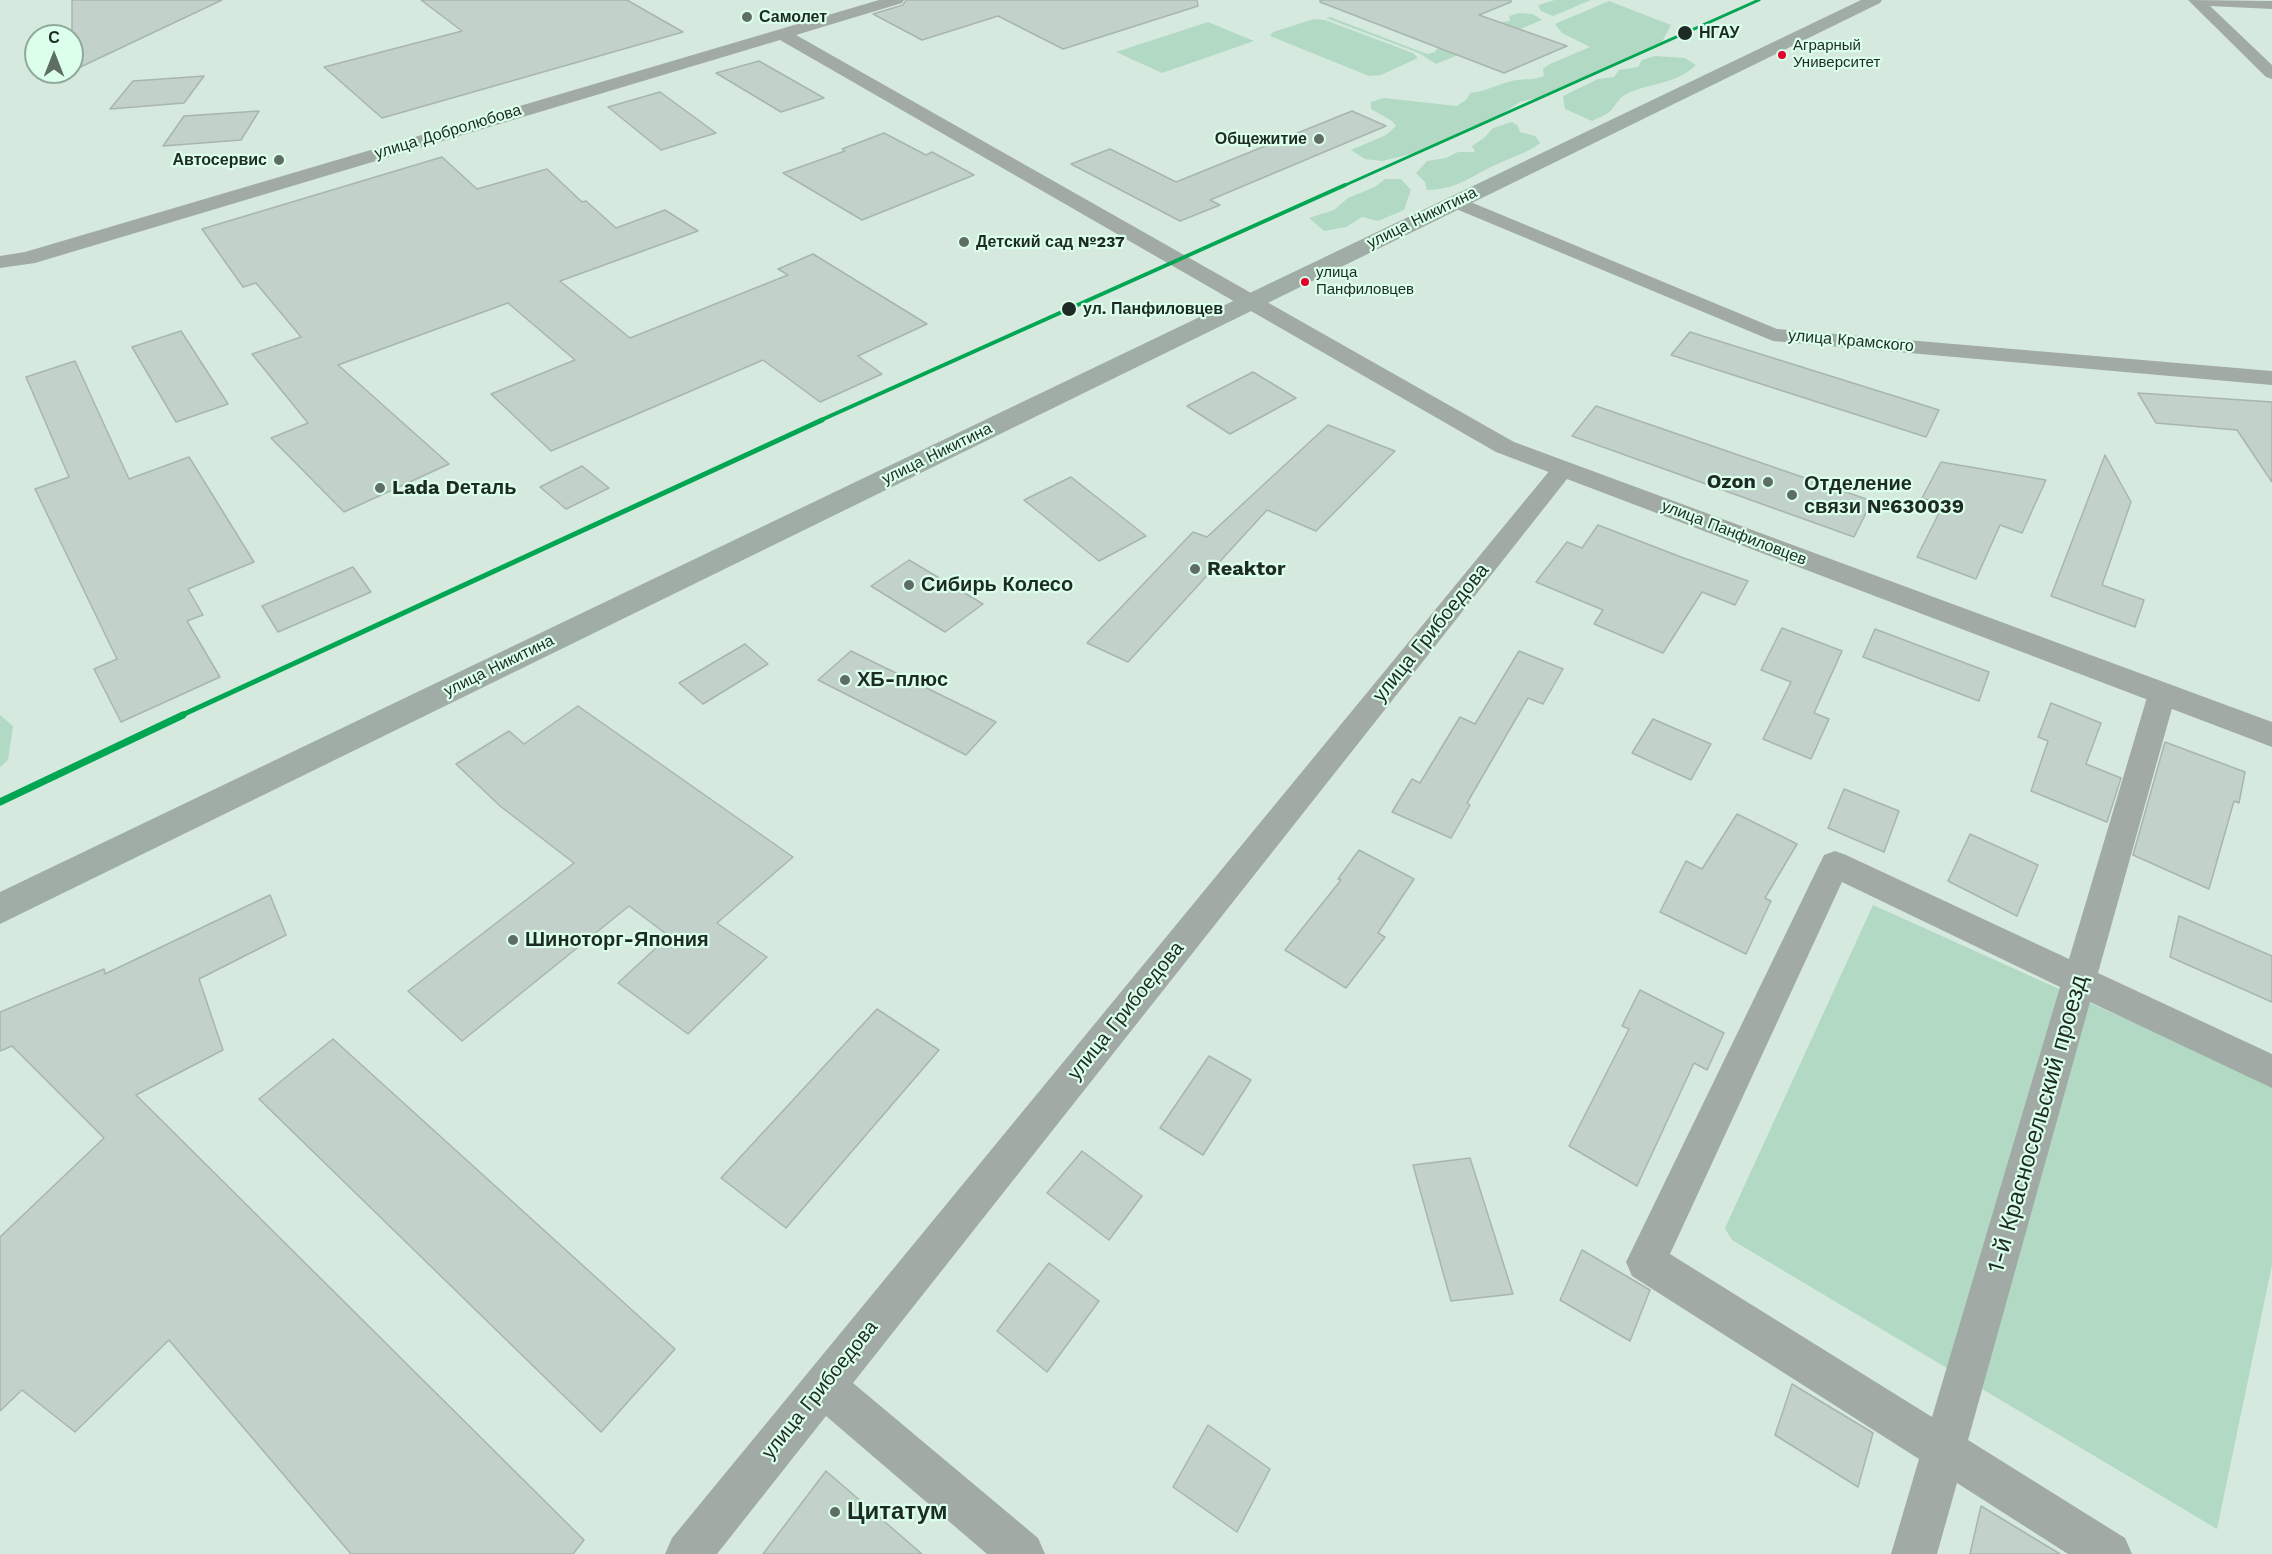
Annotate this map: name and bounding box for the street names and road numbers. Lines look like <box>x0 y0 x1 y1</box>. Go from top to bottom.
street label: улица Добролюбова <box>372 101 524 163</box>
street label: улица Никитина <box>1364 183 1480 253</box>
street label: улица Крамского <box>1787 326 1915 356</box>
street label: улица Никитина <box>879 419 995 489</box>
street label: улица Панфиловцев <box>1659 496 1809 570</box>
street label: улица Грибоедова <box>1368 559 1494 707</box>
street label: улица Никитина <box>441 631 557 701</box>
street label: улица Грибоедова <box>1063 937 1189 1085</box>
street label: 1-й Красносельский проезд <box>1982 972 2094 1276</box>
street label: улица Грибоедова <box>757 1316 883 1464</box>

